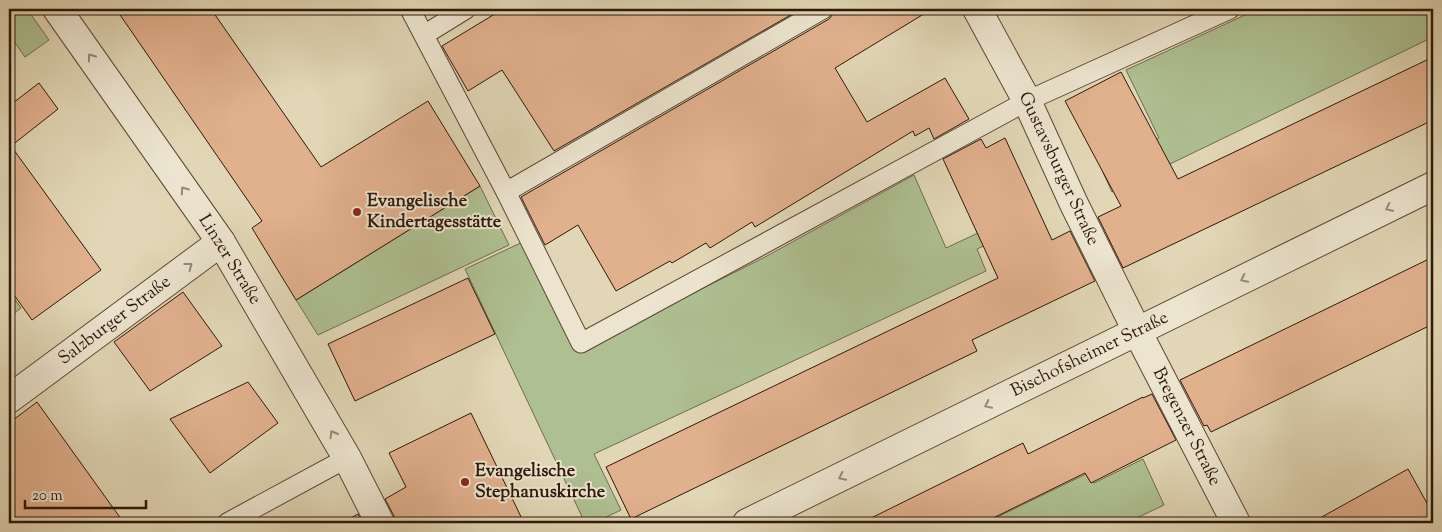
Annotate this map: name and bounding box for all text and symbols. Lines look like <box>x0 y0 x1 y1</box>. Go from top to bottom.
one-way arrow <box>88 53 97 63</box>
street label: Gustavsburger Straße <box>1011 88 1105 250</box>
one-way arrow <box>181 187 190 196</box>
place label: Evangelische Kindertagesstätte <box>367 189 502 236</box>
one-way arrow <box>1386 202 1395 212</box>
marker: Evangelische Kindertagesstätte <box>351 206 363 218</box>
street label: Linzer Straße <box>191 210 267 310</box>
one-way arrow <box>183 263 193 272</box>
street label: Salzburger Straße <box>53 270 177 372</box>
one-way arrow <box>1240 273 1249 283</box>
street label: Bischofsheimer Straße <box>1007 306 1173 404</box>
street label: Bregenzer Straße <box>1145 363 1227 491</box>
one-way arrow <box>984 399 993 409</box>
one-way arrow <box>329 430 339 439</box>
place label: Evangelische Stephanuskirche <box>475 459 606 506</box>
one-way arrow <box>838 470 847 481</box>
marker: Evangelische Stephanuskirche <box>459 476 471 488</box>
scale bar <box>25 477 146 509</box>
text: 20 m <box>32 486 63 507</box>

